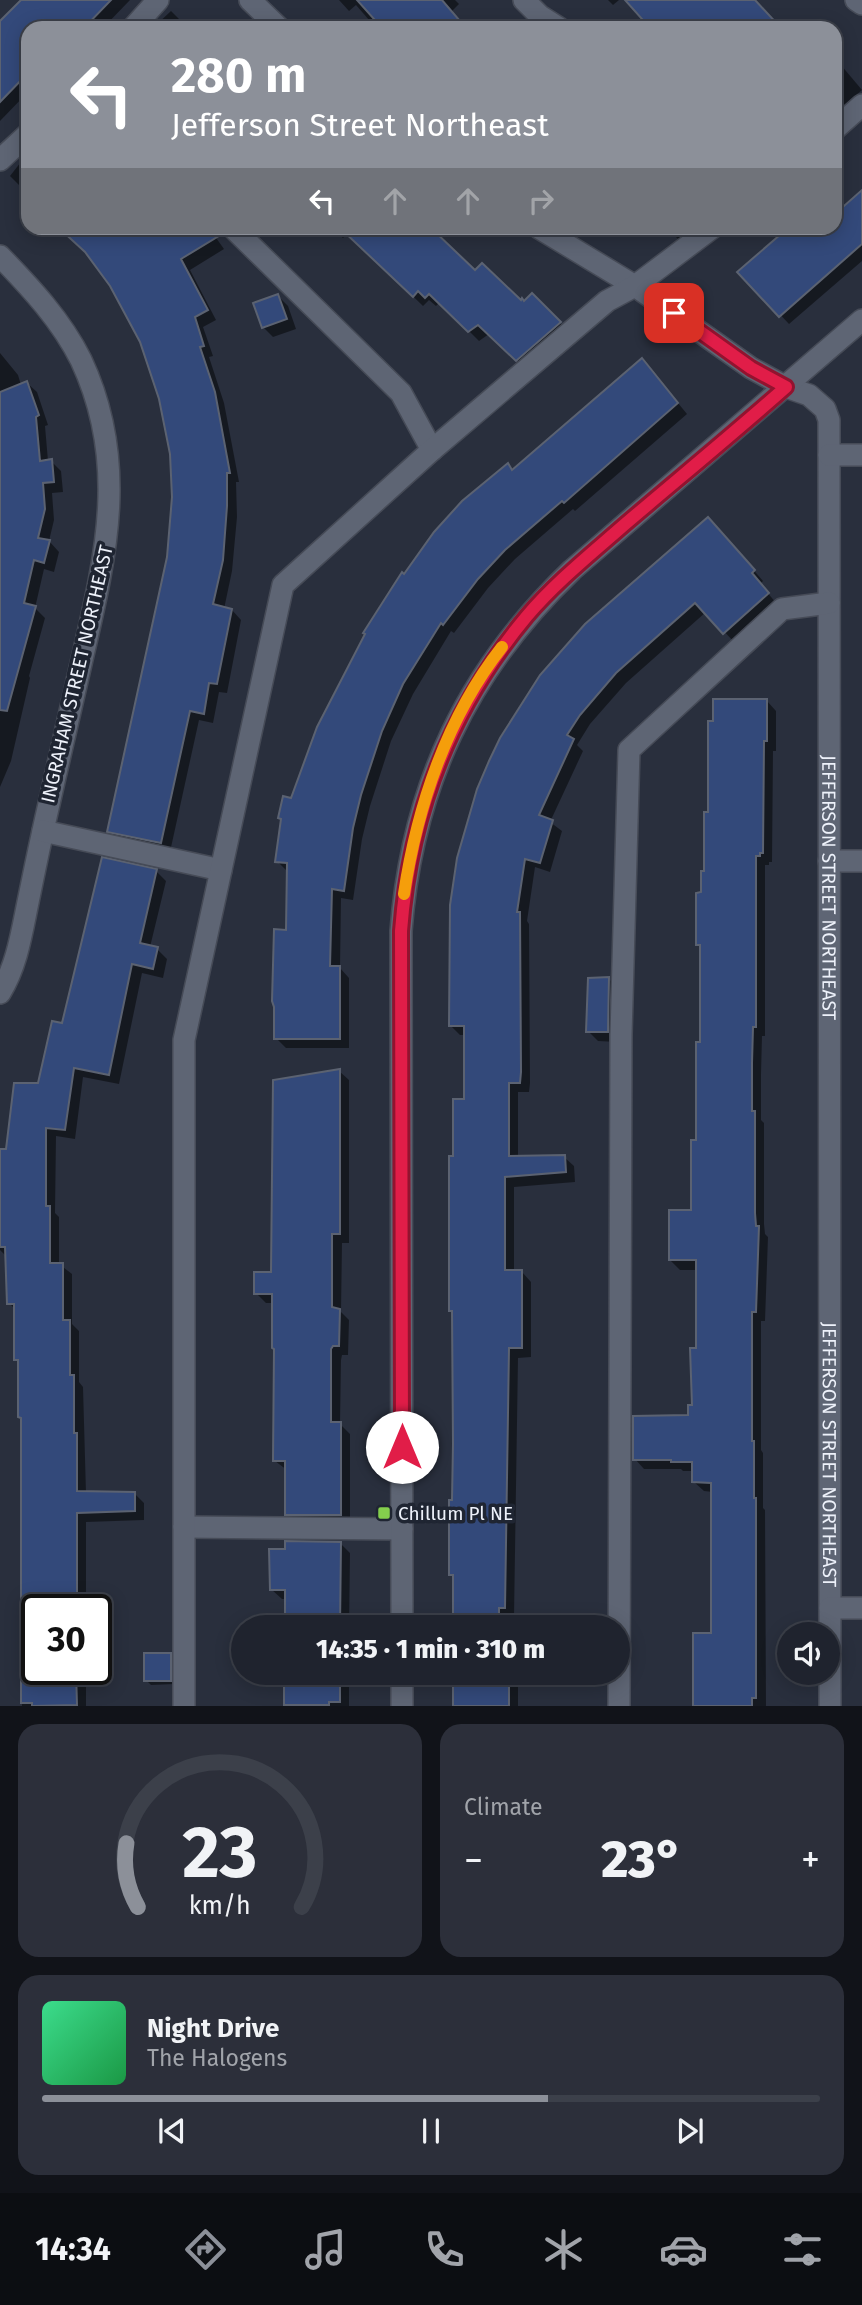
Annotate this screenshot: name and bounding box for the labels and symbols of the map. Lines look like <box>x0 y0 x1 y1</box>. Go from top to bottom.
pin <box>644 283 704 343</box>
street label: INGRAHAM STREET NORTHEAST <box>36 543 118 805</box>
street label: JEFFERSON STREET NORTHEAST <box>818 755 841 1020</box>
street label: JEFFERSON STREET NORTHEAST <box>818 1322 841 1587</box>
position arrow <box>365 1410 439 1484</box>
place label: Chillum Pl NE <box>398 1502 513 1525</box>
marker: Chillum Pl NE <box>376 1505 392 1521</box>
speed limit sign: 30 <box>21 1594 112 1685</box>

